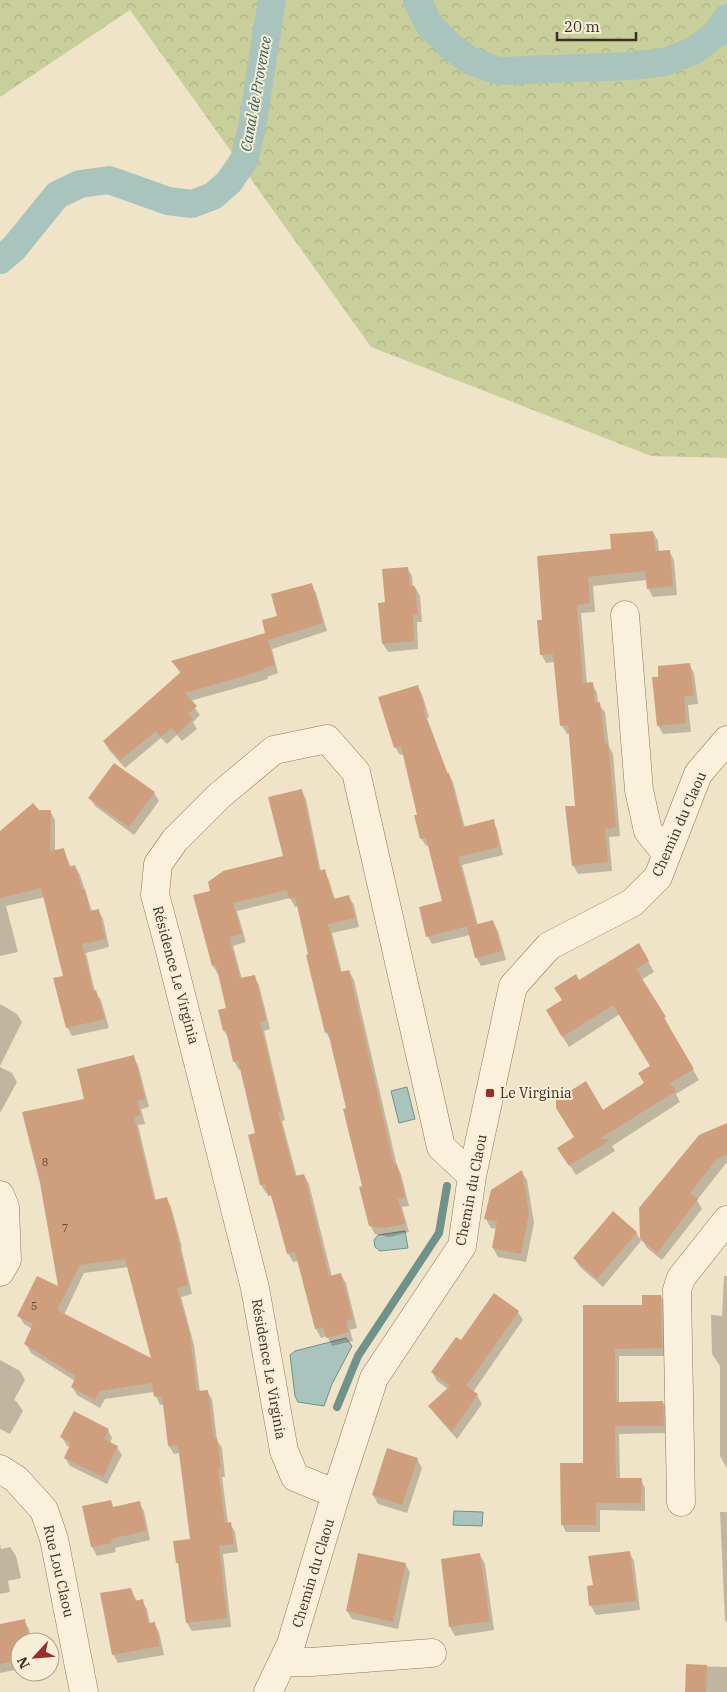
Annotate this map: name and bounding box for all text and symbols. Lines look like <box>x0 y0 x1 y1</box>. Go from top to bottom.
scale bar <box>557 10 636 42</box>
text: 20 m <box>564 17 600 36</box>
water label: Canal de Provence <box>236 35 275 153</box>
street label: Chemin du Claou <box>648 768 710 879</box>
street label: Résidence Le Virginia <box>149 904 203 1046</box>
place label: Le Virginia <box>500 1084 572 1102</box>
marker: Le Virginia <box>484 1087 496 1099</box>
street label: Chemin du Claou <box>451 1132 491 1247</box>
house number: 8 <box>42 1155 48 1169</box>
house number: 7 <box>62 1221 68 1235</box>
street label: Résidence Le Virginia <box>248 1297 290 1441</box>
house number: 5 <box>31 1299 37 1313</box>
street label: Chemin du Claou <box>288 1516 338 1630</box>
street label: Rue Lou Claou <box>40 1523 78 1619</box>
north arrow <box>10 1632 60 1682</box>
text: N <box>13 1654 34 1672</box>

